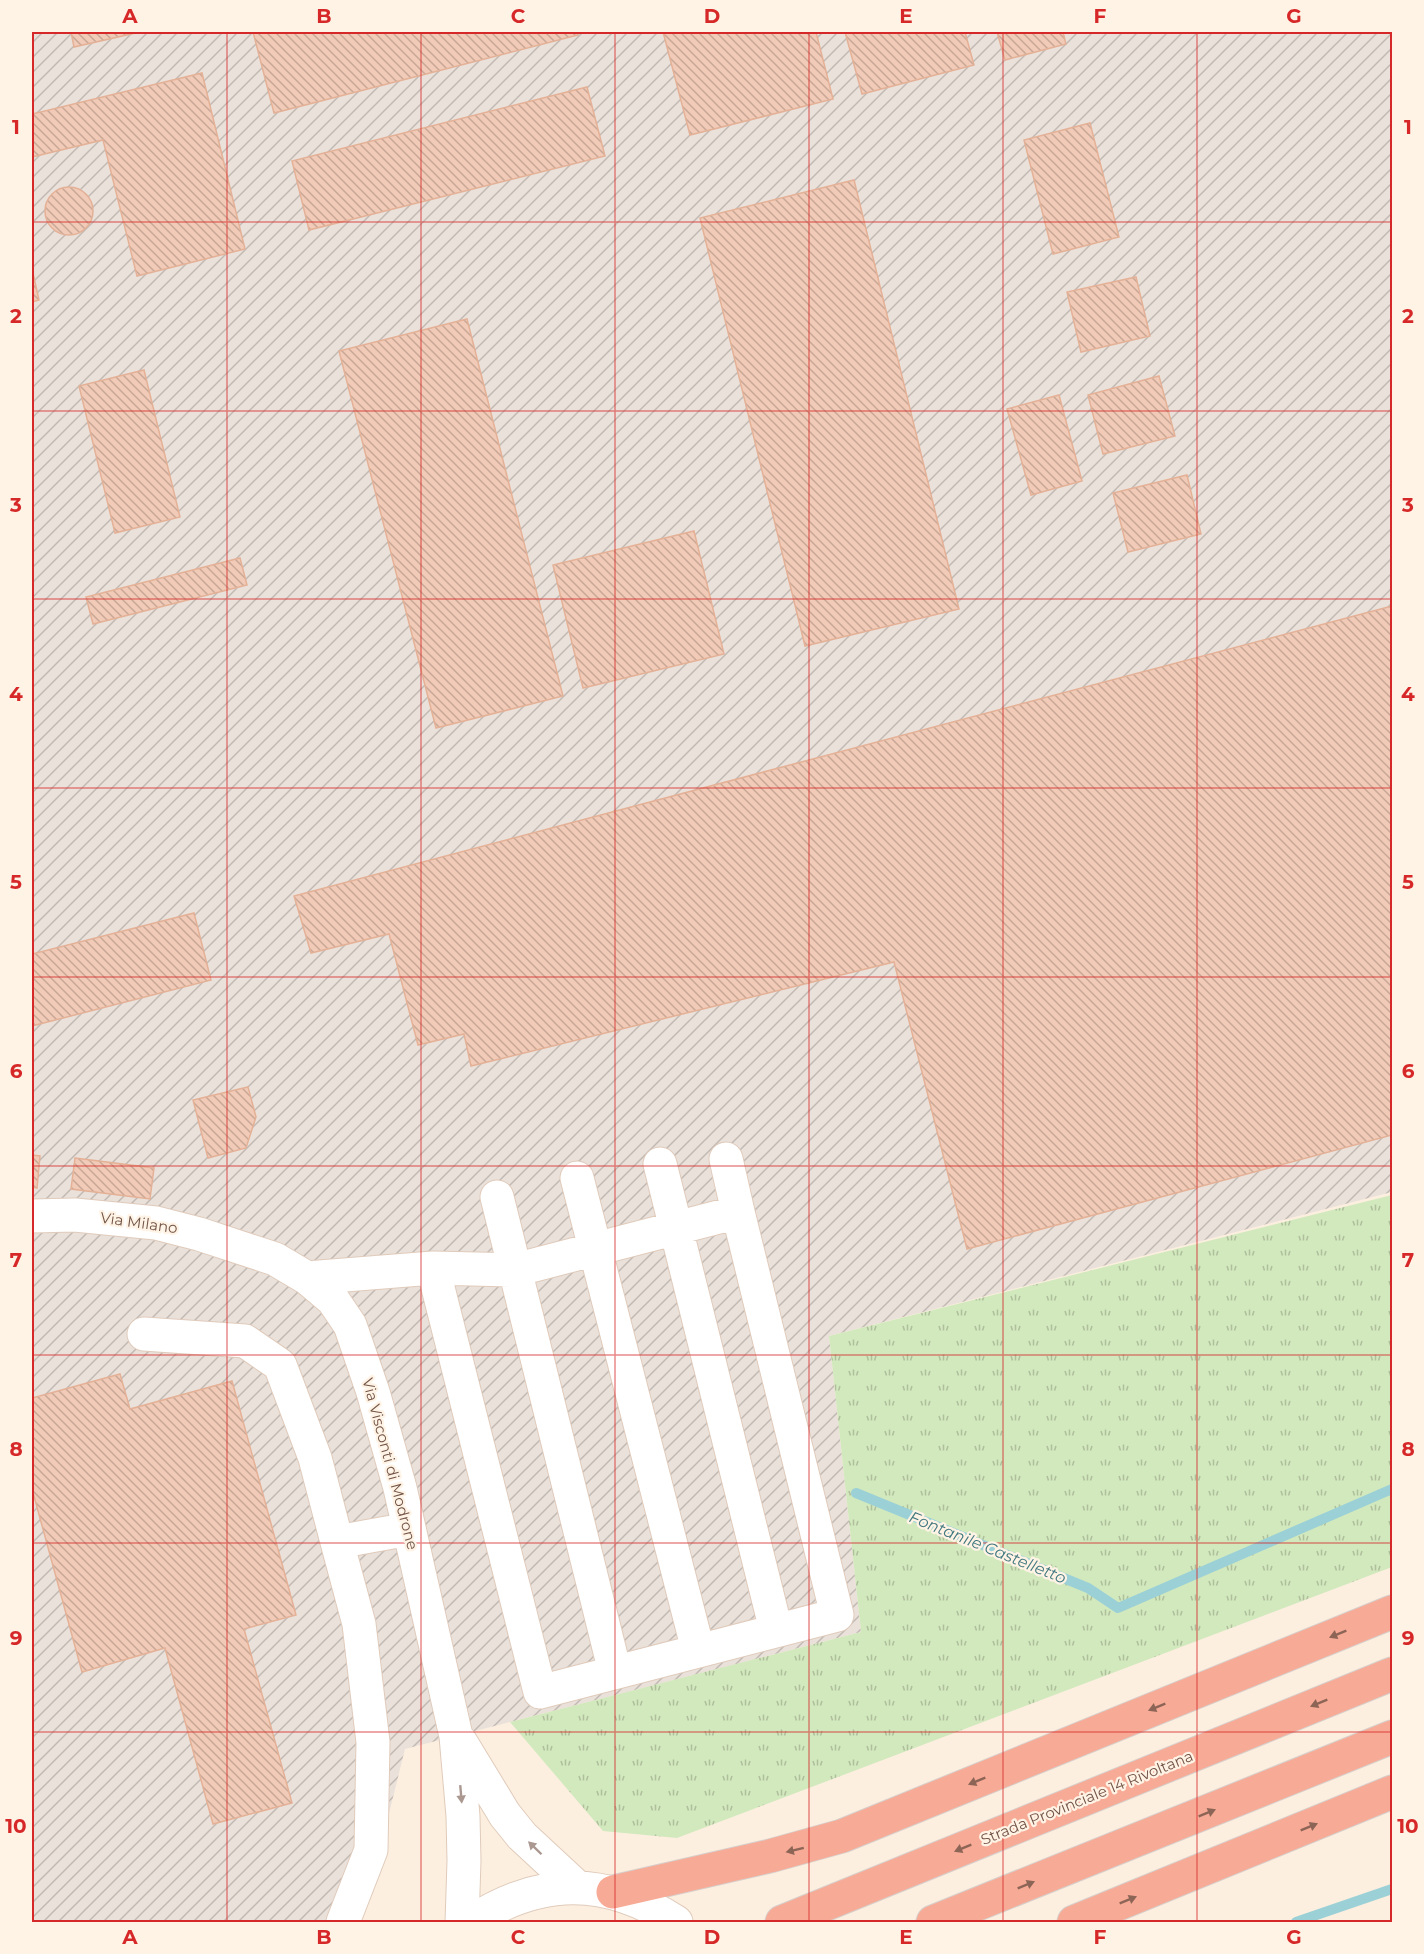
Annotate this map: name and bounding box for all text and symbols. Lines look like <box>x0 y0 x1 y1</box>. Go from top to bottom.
text: A <box>121 4 138 28</box>
text: B <box>316 4 332 28</box>
text: C <box>511 4 526 28</box>
text: D <box>704 4 720 28</box>
text: E <box>899 4 913 28</box>
text: F <box>1094 4 1107 28</box>
text: G <box>1286 4 1302 28</box>
text: 1 <box>12 115 20 139</box>
text: 1 <box>1404 115 1412 139</box>
text: 2 <box>10 304 22 328</box>
text: 2 <box>1402 304 1414 328</box>
text: 3 <box>9 493 22 517</box>
text: 3 <box>1401 493 1414 517</box>
text: 4 <box>9 682 23 706</box>
text: 4 <box>1401 682 1415 706</box>
text: 5 <box>10 870 22 894</box>
text: 5 <box>1402 870 1414 894</box>
text: 6 <box>10 1059 23 1083</box>
text: 6 <box>1402 1059 1415 1083</box>
street label: Via Milano <box>99 1208 179 1237</box>
text: 7 <box>10 1248 22 1272</box>
text: 7 <box>1402 1248 1414 1272</box>
street label: Via Visconti di Modrone <box>358 1376 423 1552</box>
text: 8 <box>9 1437 23 1461</box>
text: 8 <box>1401 1437 1415 1461</box>
water label: Fontanile Castelletto <box>907 1507 1069 1588</box>
text: 9 <box>10 1626 22 1650</box>
text: 9 <box>1402 1626 1414 1650</box>
one-way arrow <box>1329 1630 1347 1639</box>
one-way arrow <box>1310 1699 1328 1709</box>
one-way arrow <box>1148 1702 1166 1712</box>
street label: Strada Provinciale 14 Rivoltana <box>978 1746 1196 1849</box>
one-way arrow <box>968 1777 986 1786</box>
one-way arrow <box>456 1785 466 1804</box>
one-way arrow <box>1199 1808 1217 1818</box>
text: 10 <box>5 1814 27 1838</box>
text: 10 <box>1397 1814 1419 1838</box>
one-way arrow <box>1300 1822 1318 1832</box>
one-way arrow <box>528 1842 542 1856</box>
one-way arrow <box>954 1844 972 1853</box>
one-way arrow <box>786 1846 804 1855</box>
one-way arrow <box>1018 1880 1036 1890</box>
one-way arrow <box>1119 1895 1137 1904</box>
text: A <box>121 1925 138 1949</box>
text: B <box>316 1925 332 1949</box>
text: C <box>511 1925 526 1949</box>
text: D <box>704 1925 720 1949</box>
text: E <box>899 1925 913 1949</box>
text: F <box>1094 1925 1107 1949</box>
text: G <box>1286 1925 1302 1949</box>

